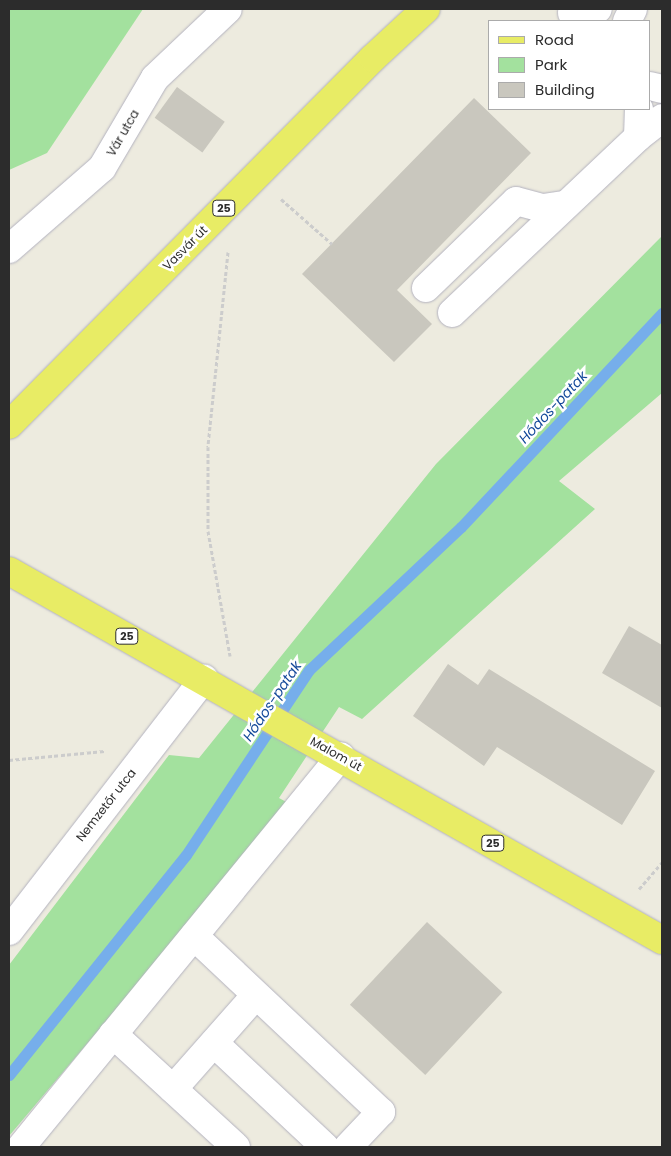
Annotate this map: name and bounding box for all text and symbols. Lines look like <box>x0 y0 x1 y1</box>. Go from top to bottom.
legend <box>488 20 651 110</box>
text: Road <box>535 29 574 50</box>
text: Park <box>535 54 567 75</box>
text: Building <box>535 79 595 100</box>
street label: Vár utca <box>104 107 142 159</box>
road number: 25 <box>212 200 236 217</box>
street label: Vasvár út <box>160 223 210 273</box>
water label: Hódos-patak <box>515 367 591 447</box>
road number: 25 <box>114 628 140 644</box>
water label: Hódos-patak <box>239 658 305 744</box>
street label: Malom út <box>308 734 364 774</box>
street label: Nemzetőr utca <box>73 766 139 844</box>
road number: 25 <box>480 834 506 851</box>

